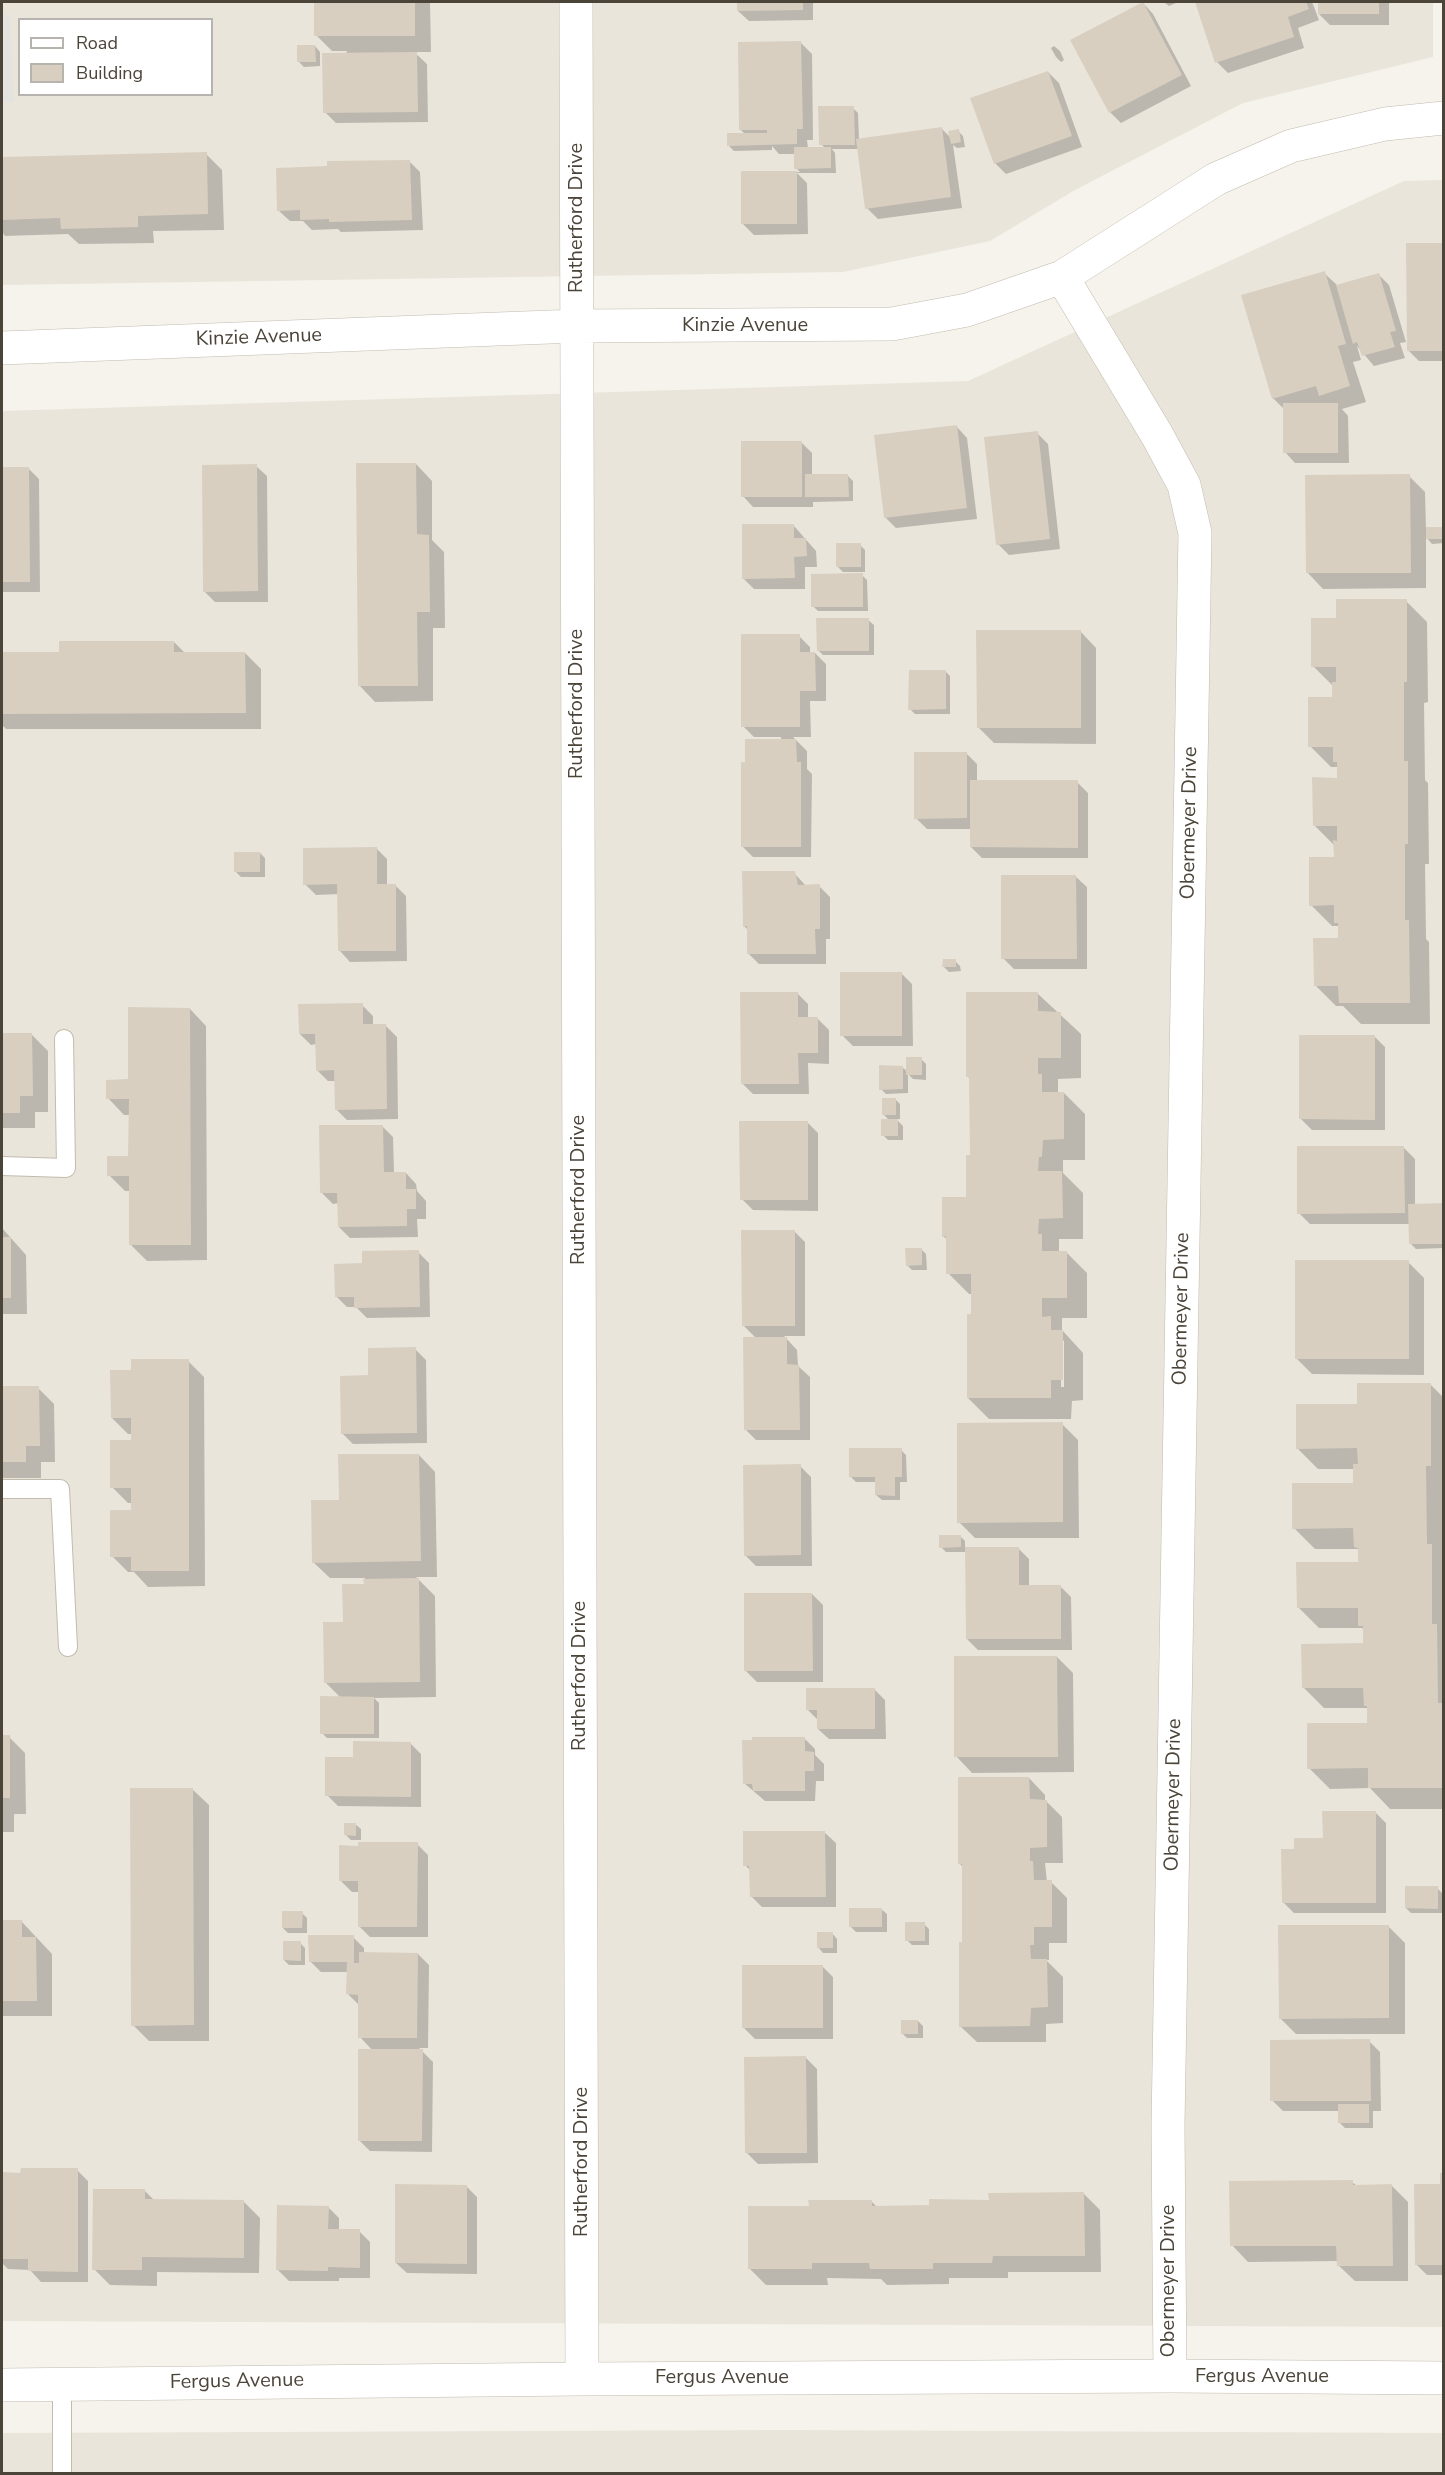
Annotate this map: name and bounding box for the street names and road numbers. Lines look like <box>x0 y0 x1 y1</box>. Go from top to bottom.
street label: Rutherford Drive <box>565 143 589 293</box>
street label: Kinzie Avenue <box>682 314 808 338</box>
street label: Kinzie Avenue <box>195 324 323 352</box>
street label: Rutherford Drive <box>565 629 589 779</box>
street label: Obermeyer Drive <box>1177 746 1203 900</box>
street label: Rutherford Drive <box>567 1115 591 1265</box>
street label: Obermeyer Drive <box>1169 1232 1195 1386</box>
street label: Rutherford Drive <box>568 1601 592 1751</box>
street label: Obermeyer Drive <box>1161 1718 1187 1872</box>
street label: Rutherford Drive <box>570 2087 594 2237</box>
street label: Obermeyer Drive <box>1157 2205 1181 2357</box>
street label: Fergus Avenue <box>1195 2365 1329 2389</box>
street label: Fergus Avenue <box>655 2366 789 2390</box>
street label: Fergus Avenue <box>170 2369 304 2395</box>

